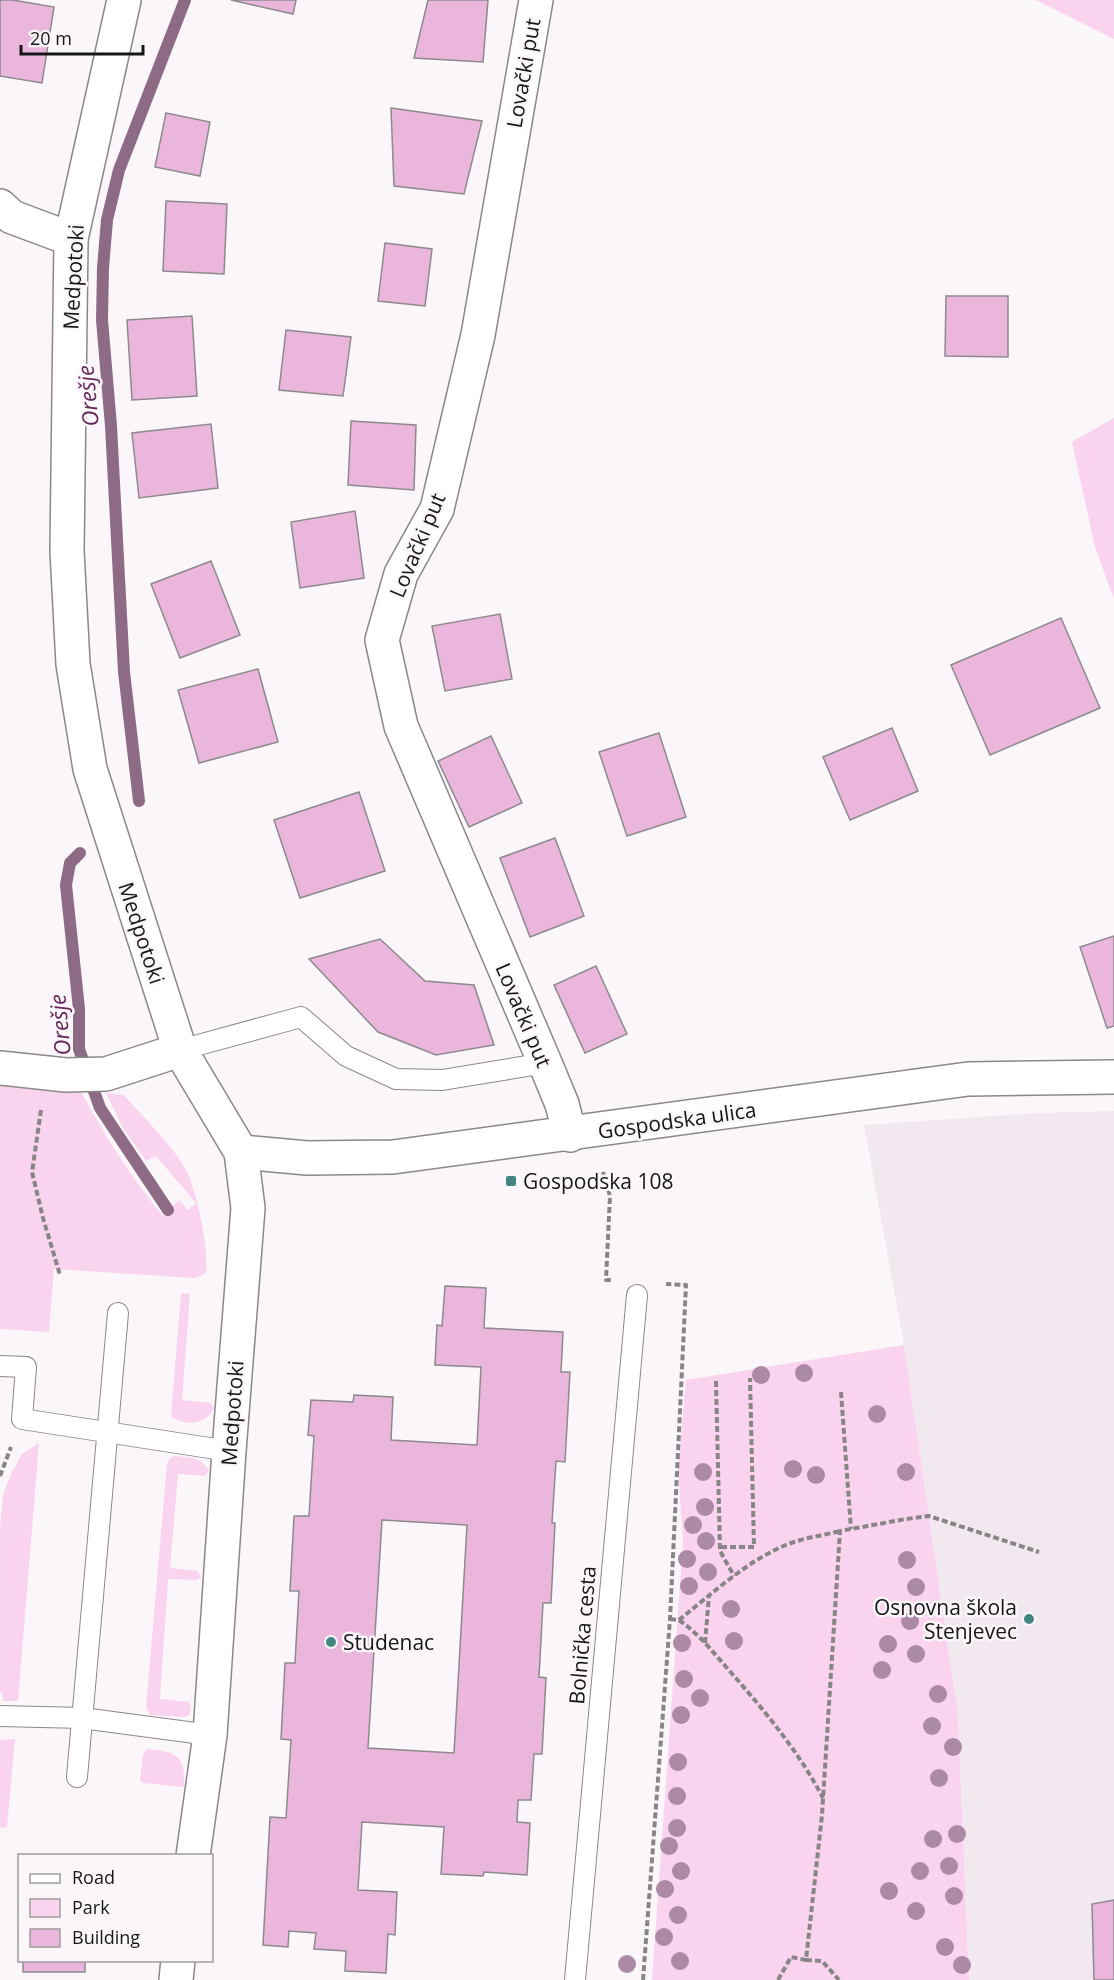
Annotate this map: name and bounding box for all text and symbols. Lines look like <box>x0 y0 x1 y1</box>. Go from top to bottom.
street label: Lovački put <box>500 16 546 130</box>
scale bar <box>21 18 142 56</box>
text: 20 m <box>30 26 72 50</box>
street label: Medpotoki <box>56 224 90 330</box>
water label: Orešje <box>69 364 105 428</box>
street label: Lovački put <box>382 489 452 601</box>
street label: Medpotoki <box>112 879 172 987</box>
street label: Lovački put <box>489 959 559 1071</box>
water label: Orešje <box>41 993 77 1057</box>
street label: Gospodska ulica <box>596 1095 758 1145</box>
place label: Gospodska 108 <box>523 1167 673 1195</box>
marker: Gospodska 108 <box>504 1174 518 1188</box>
street label: Medpotoki <box>214 1359 250 1467</box>
street label: Bolnička cesta <box>562 1565 602 1705</box>
place label: Osnovna škola Stenjevec <box>874 1593 1017 1645</box>
marker: Osnovna škola Stenjevec <box>1022 1612 1036 1626</box>
place label: Studenac <box>343 1628 434 1656</box>
marker: Studenac <box>324 1635 338 1649</box>
legend <box>18 1854 213 1962</box>
text: Road <box>72 1865 115 1889</box>
text: Park <box>72 1895 110 1919</box>
text: Building <box>72 1925 140 1949</box>

